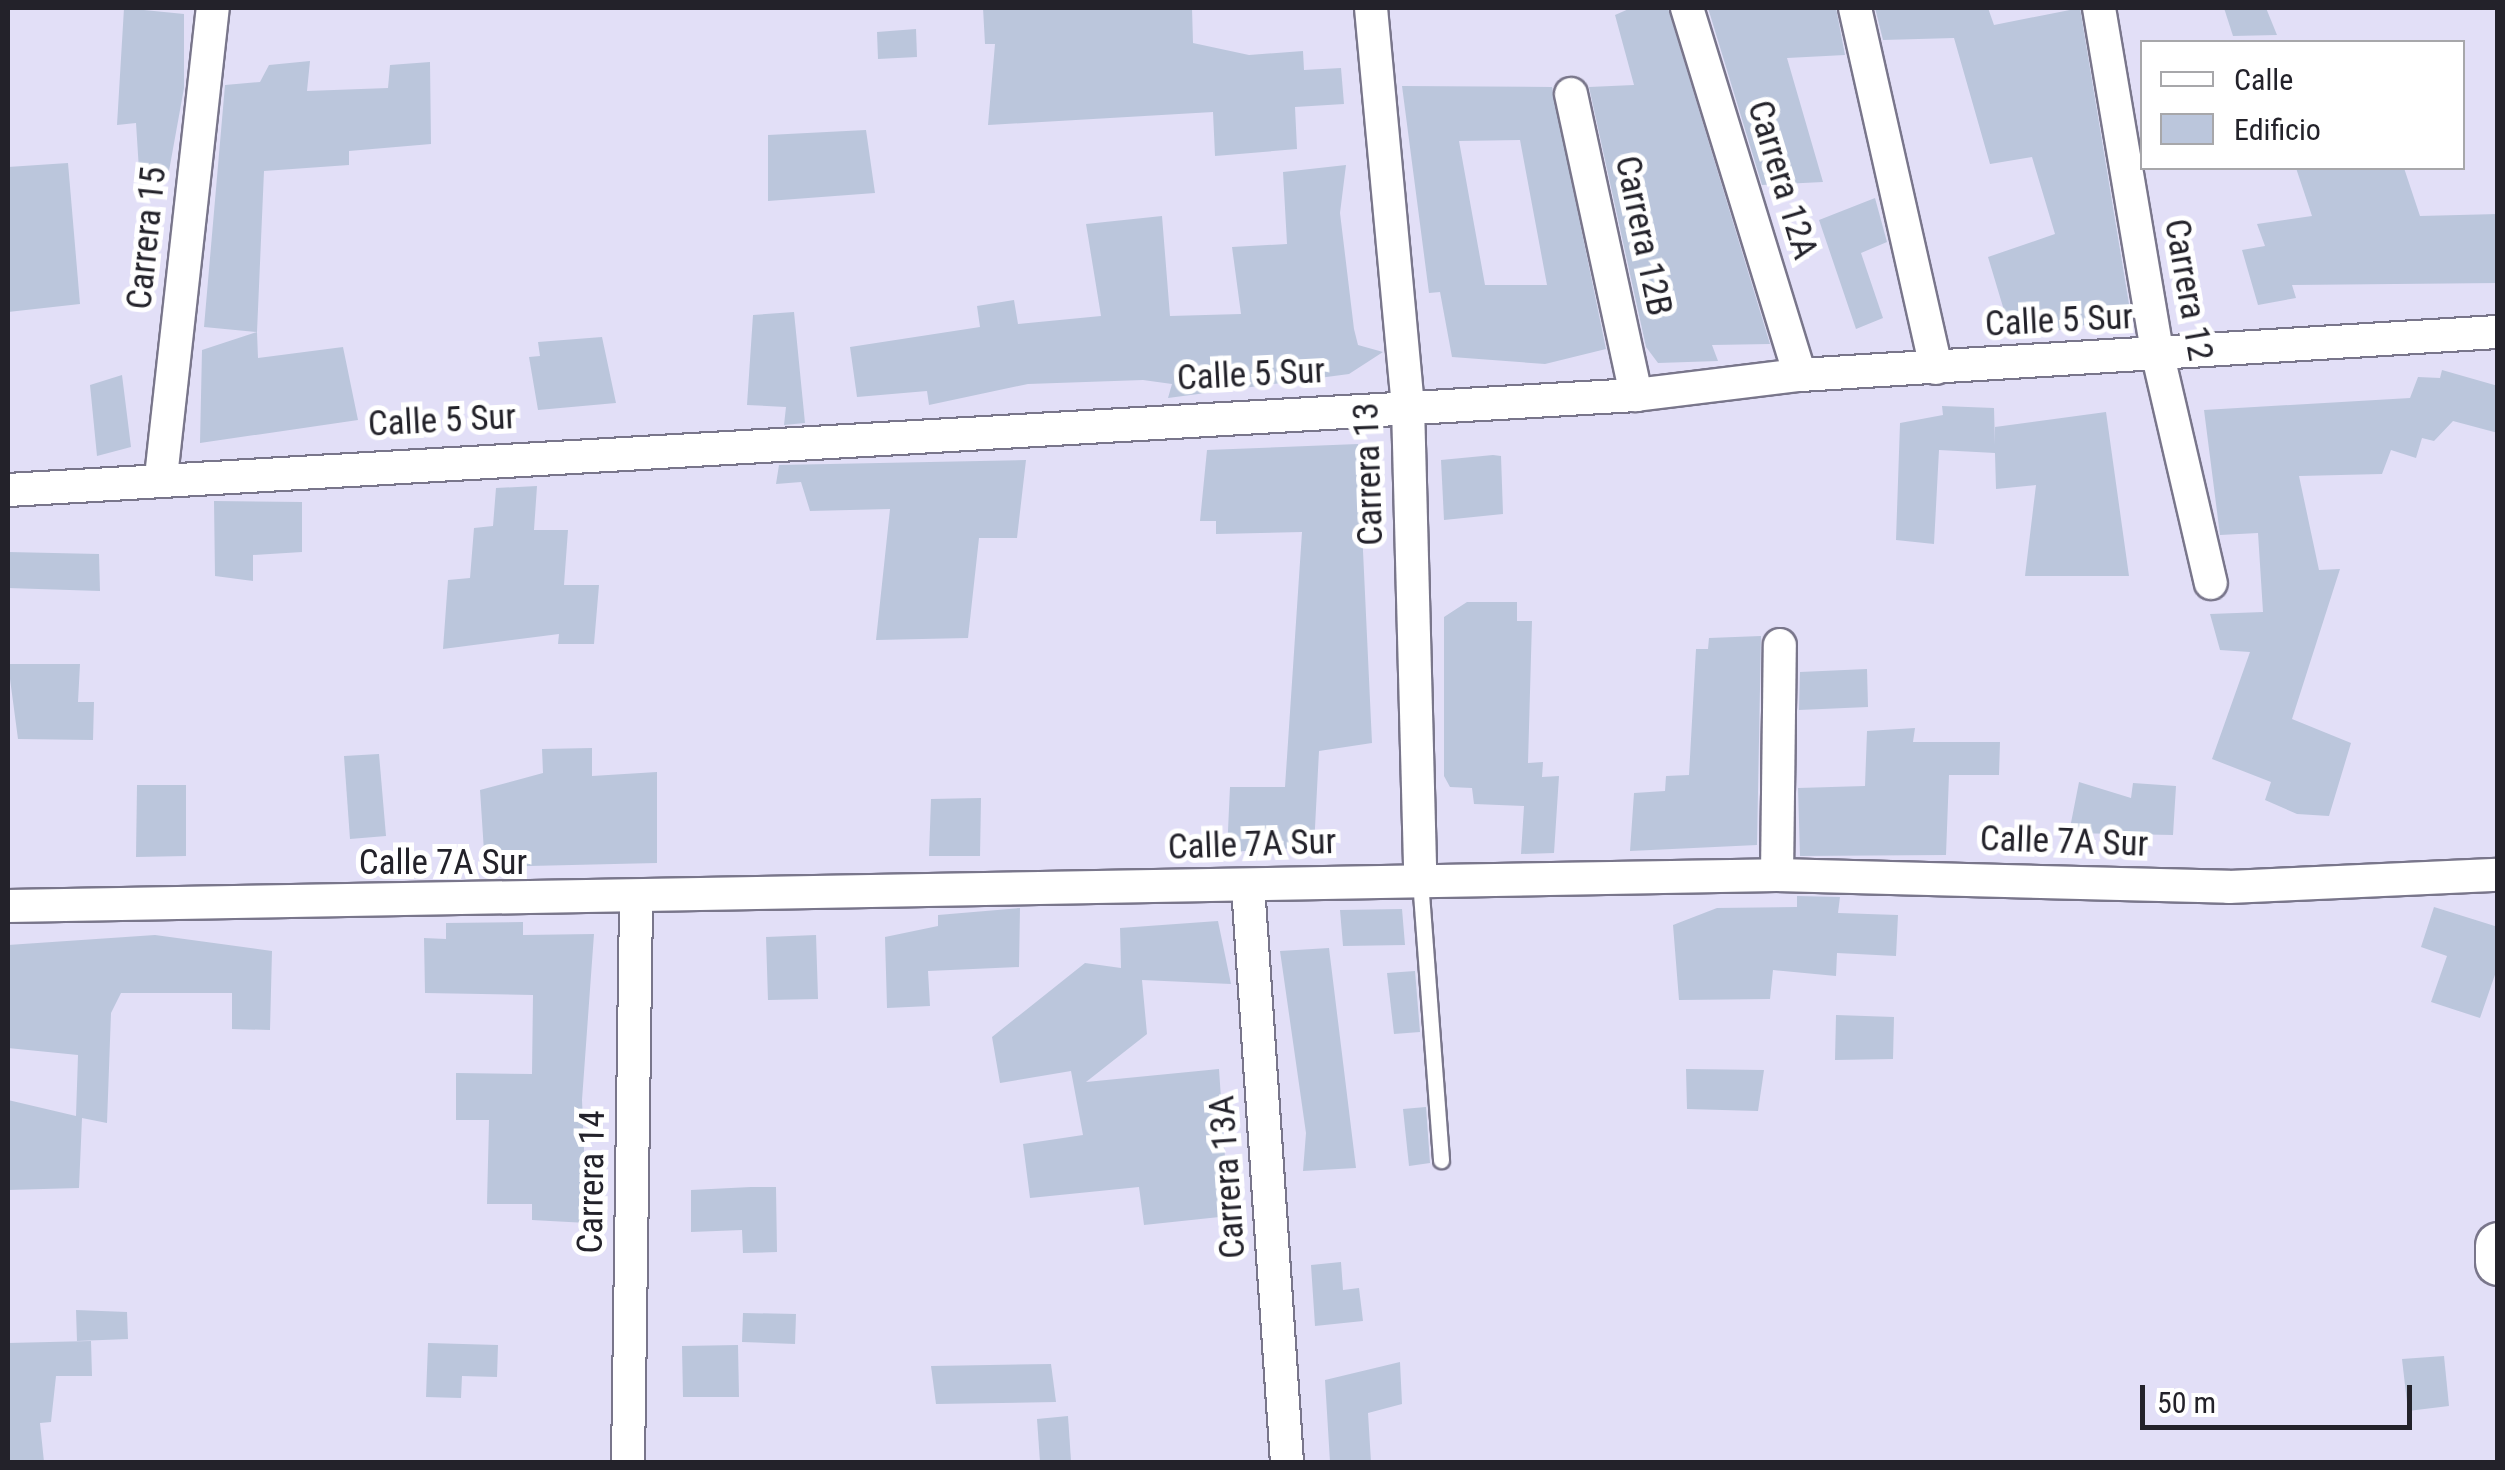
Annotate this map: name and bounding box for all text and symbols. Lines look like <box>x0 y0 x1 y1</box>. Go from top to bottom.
legend <box>2140 40 2465 170</box>
text: Calle <box>2234 62 2293 97</box>
street label: Carrera 12A <box>1738 96 1826 264</box>
text: Edificio <box>2234 112 2321 147</box>
street label: Carrera 12B <box>1606 152 1680 320</box>
street label: Carrera 15 <box>119 165 175 311</box>
street label: Carrera 12 <box>2155 216 2221 364</box>
street label: Calle 5 Sur <box>1984 296 2134 346</box>
street label: Calle 5 Sur <box>1176 350 1326 400</box>
street label: Calle 5 Sur <box>367 396 517 446</box>
street label: Carrera 13 <box>1346 402 1392 546</box>
street label: Calle 7A Sur <box>1979 818 2149 866</box>
street label: Calle 7A Sur <box>1167 821 1337 869</box>
street label: Calle 7A Sur <box>359 842 527 884</box>
street label: Carrera 13A <box>1201 1094 1255 1260</box>
street label: Carrera 14 <box>570 1110 614 1254</box>
scale bar <box>2145 1365 2418 1427</box>
text: 50 m <box>2157 1385 2216 1420</box>

